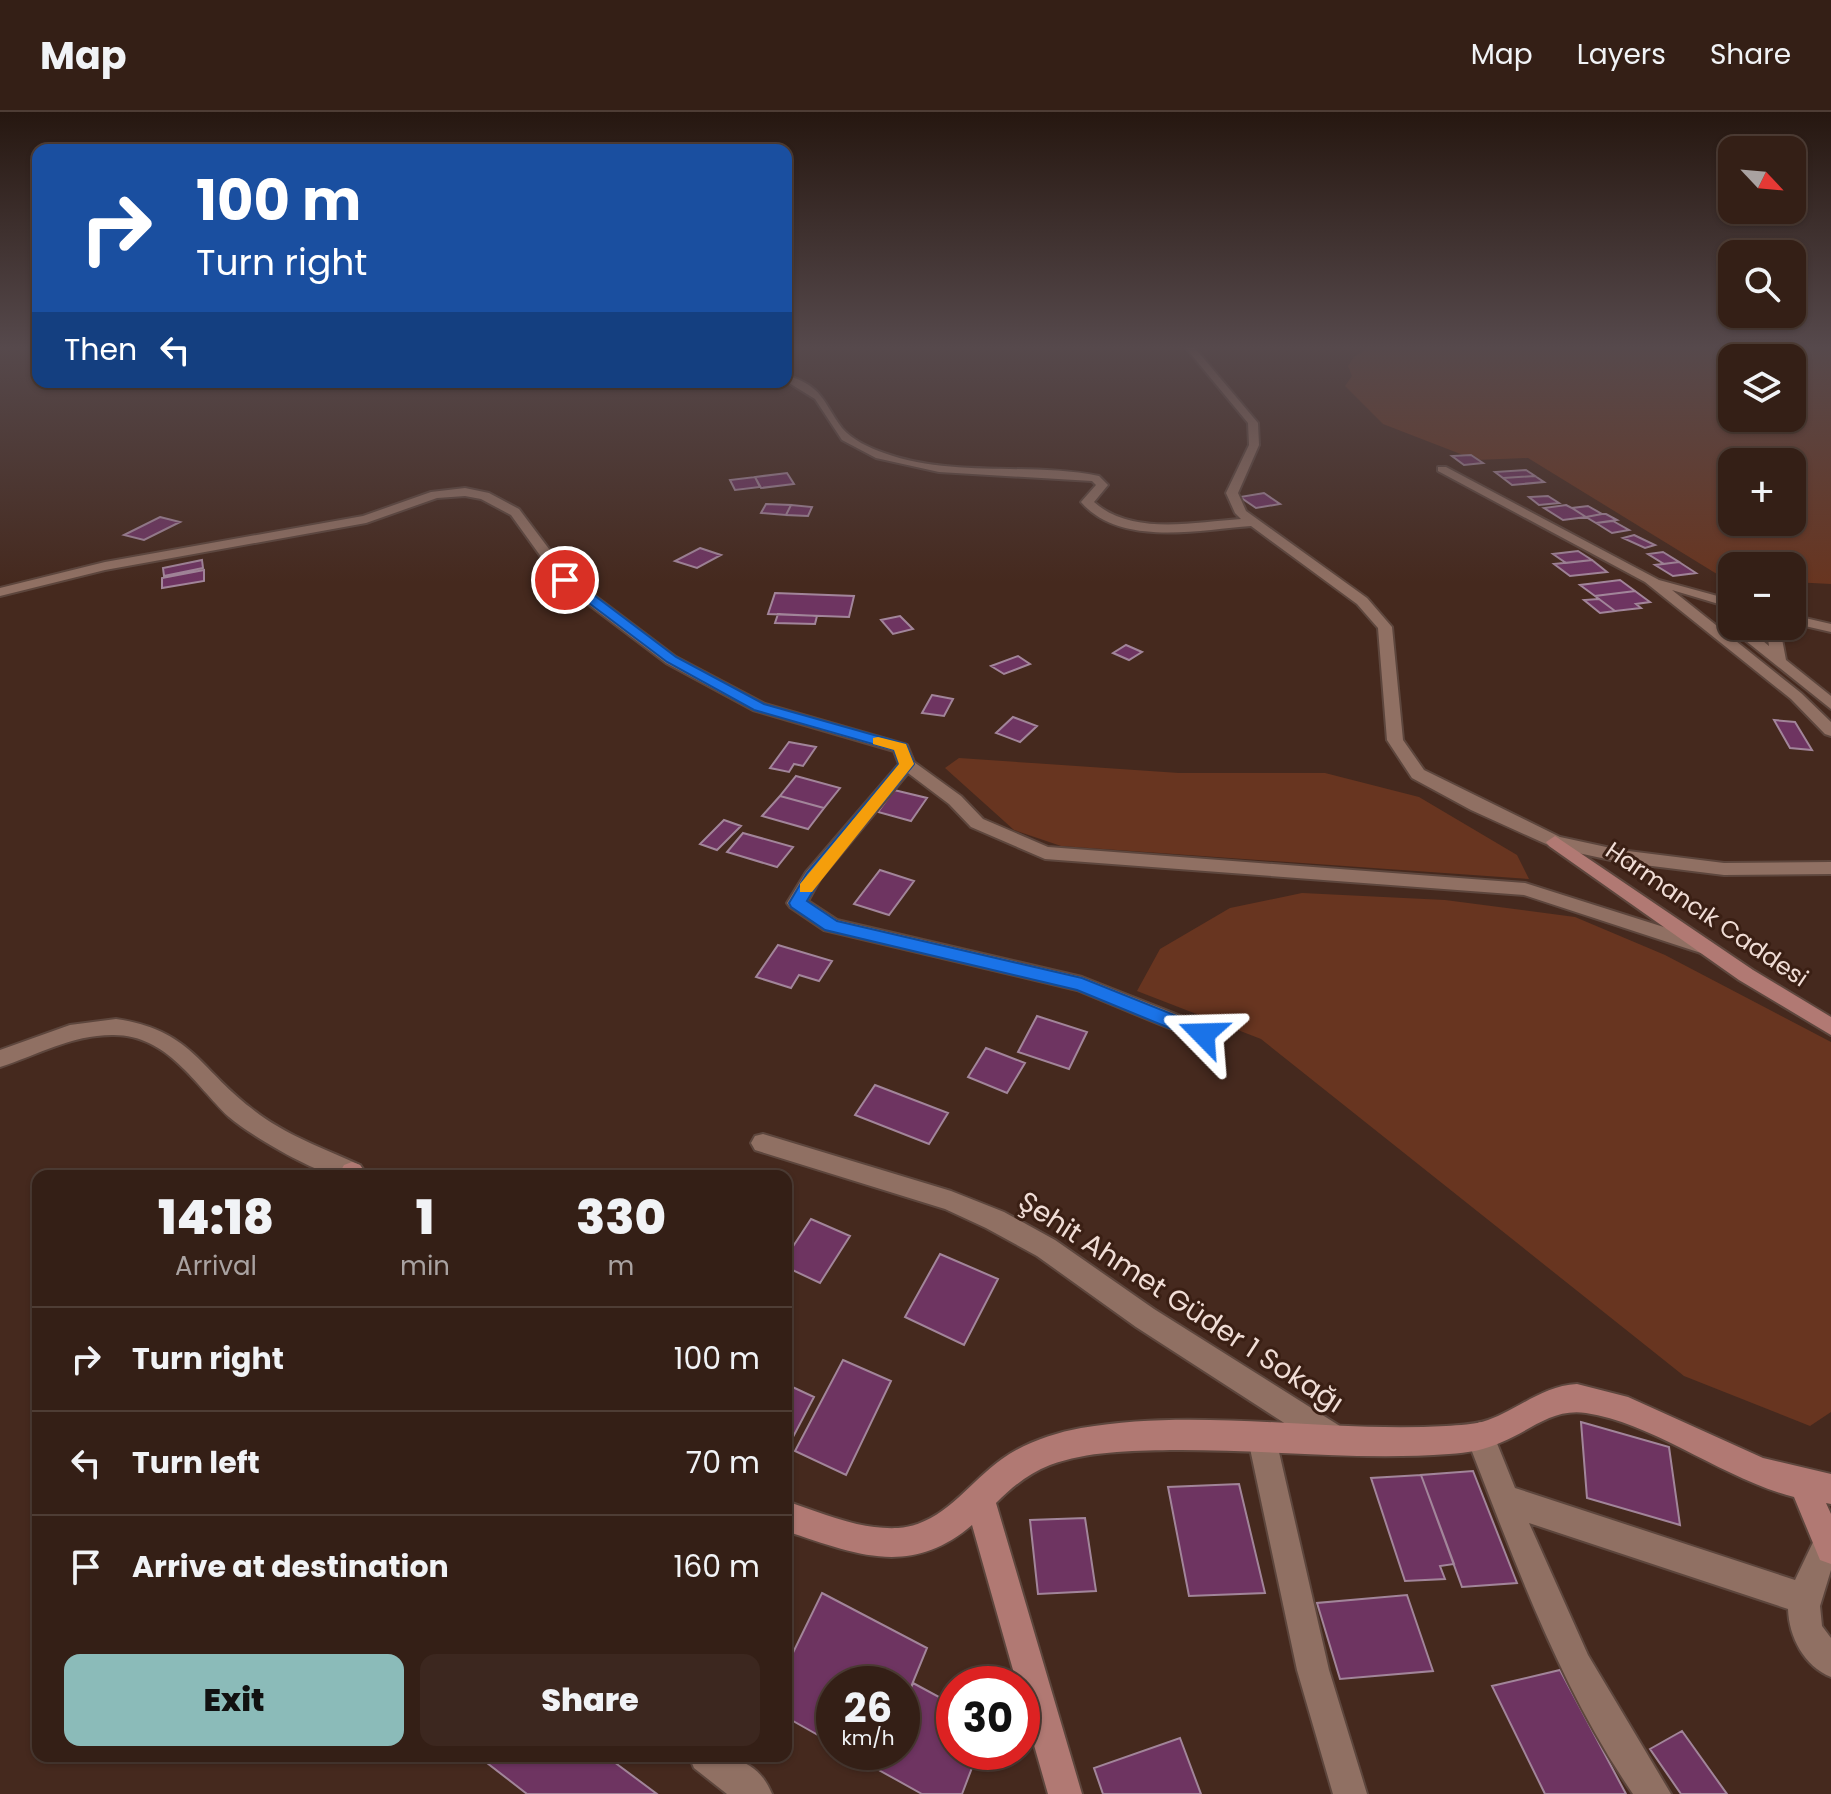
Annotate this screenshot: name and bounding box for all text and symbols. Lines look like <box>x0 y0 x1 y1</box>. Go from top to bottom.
text: Map <box>40 29 127 82</box>
text: Map <box>1471 35 1533 74</box>
text: Layers <box>1577 35 1666 74</box>
text: Share <box>1710 35 1791 74</box>
north arrow <box>1718 136 1806 224</box>
map controls <box>1718 136 1806 640</box>
text: 100 m <box>196 161 361 240</box>
icon: right <box>64 176 168 280</box>
text: Turn right <box>196 237 367 288</box>
button: search <box>1718 240 1806 328</box>
text: Then <box>64 328 137 371</box>
icon: left <box>153 328 197 372</box>
button: layers <box>1718 344 1806 432</box>
button: + <box>1718 448 1806 536</box>
pin <box>531 546 599 614</box>
button: − <box>1718 552 1806 640</box>
icon: arrive <box>543 558 587 602</box>
street label: Harmancık Caddesi <box>1599 834 1815 994</box>
position arrow <box>1161 992 1245 1076</box>
street label: Şehit Ahmet Güder 1 Sokağı <box>1011 1182 1351 1422</box>
text: 14:18 <box>158 1184 274 1251</box>
text: 1 <box>416 1184 434 1251</box>
text: 330 <box>576 1184 666 1251</box>
text: Arrival <box>175 1248 257 1284</box>
text: min <box>400 1248 450 1284</box>
text: m <box>608 1248 634 1284</box>
icon: right <box>64 1337 108 1381</box>
text: Turn right <box>132 1337 284 1380</box>
text: 100 m <box>674 1337 760 1380</box>
icon: left <box>64 1441 108 1485</box>
text: Turn left <box>132 1441 260 1484</box>
text: 70 m <box>686 1441 760 1484</box>
icon: arrive <box>64 1545 108 1589</box>
text: Arrive at destination <box>132 1545 449 1588</box>
text: 160 m <box>674 1545 760 1588</box>
button: Exit <box>64 1654 404 1746</box>
button: Share <box>420 1654 760 1746</box>
speed limit sign: 30 <box>936 1666 1040 1770</box>
text: 26 <box>844 1680 892 1736</box>
text: km/h <box>841 1724 895 1752</box>

